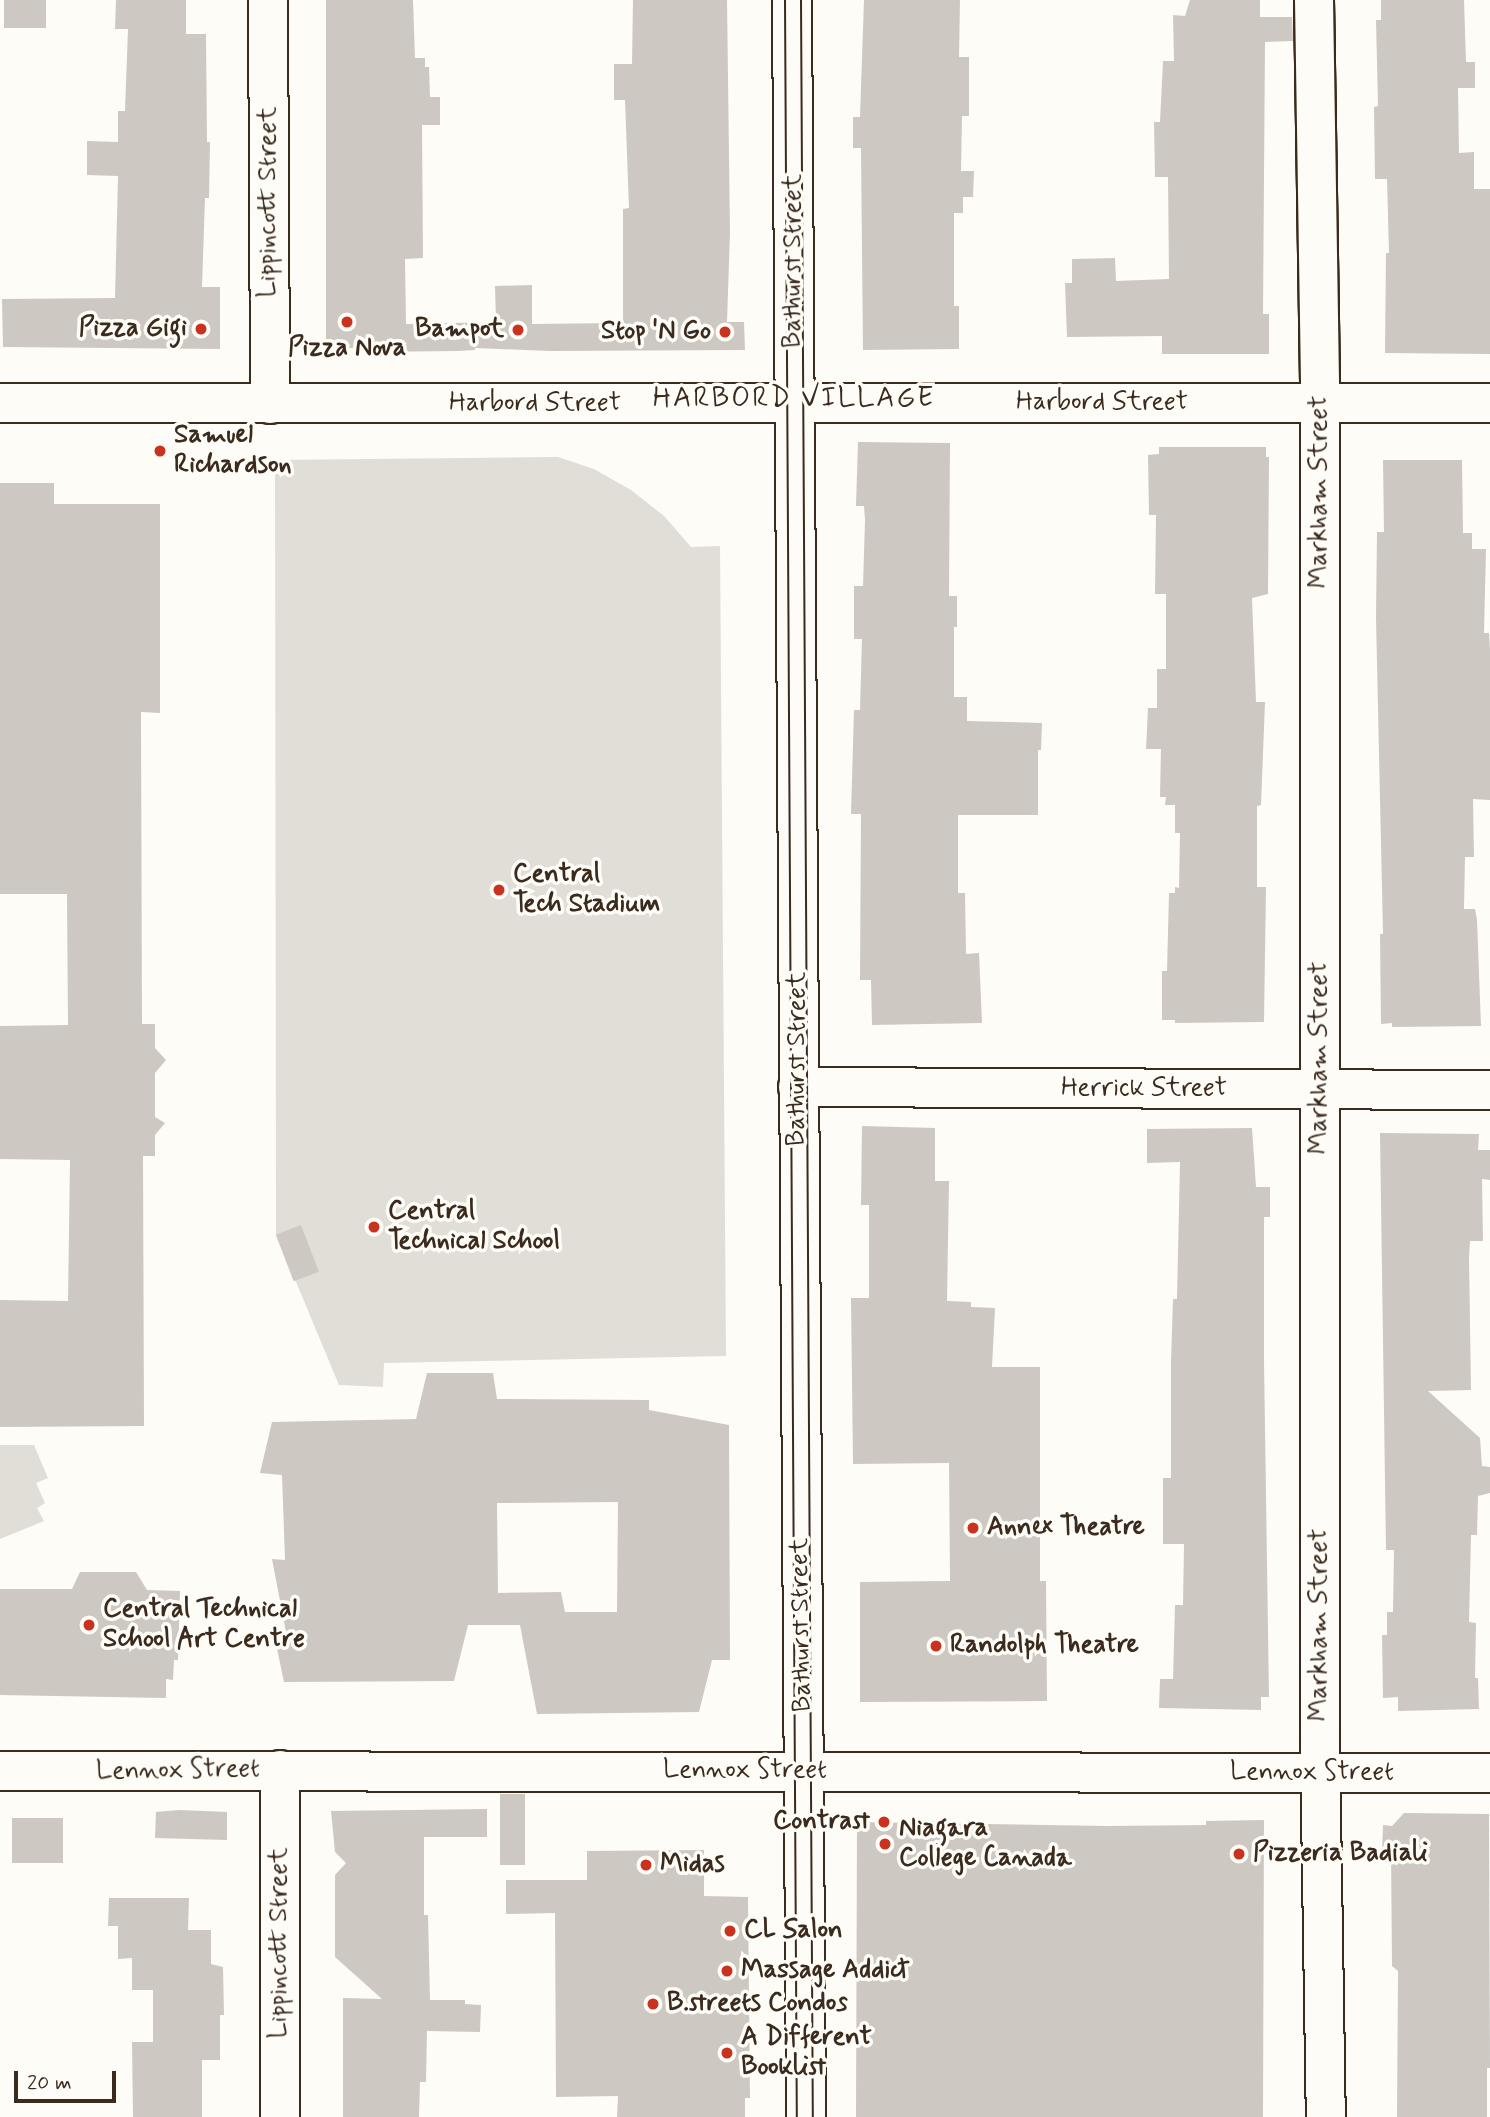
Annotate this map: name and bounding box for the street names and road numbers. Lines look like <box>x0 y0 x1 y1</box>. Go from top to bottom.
street label: Lippincott Street <box>253 106 285 298</box>
street label: Bathurst Street <box>778 174 810 348</box>
street label: Harbord Street <box>1017 387 1187 419</box>
street label: Harbord Street <box>450 388 620 420</box>
street label: Markham Street <box>1304 396 1336 588</box>
street label: Markham Street <box>1304 962 1336 1154</box>
street label: Bathurst Street <box>782 972 814 1146</box>
street label: Herrick Street <box>1062 1073 1226 1105</box>
street label: Markham Street <box>1304 1529 1336 1721</box>
street label: Bathurst Street <box>785 1538 819 1712</box>
street label: Lennox Street <box>93 1754 263 1788</box>
street label: Lennox Street <box>661 1755 829 1787</box>
street label: Lennox Street <box>1228 1757 1396 1789</box>
street label: Lippincott Street <box>264 1847 296 2039</box>

